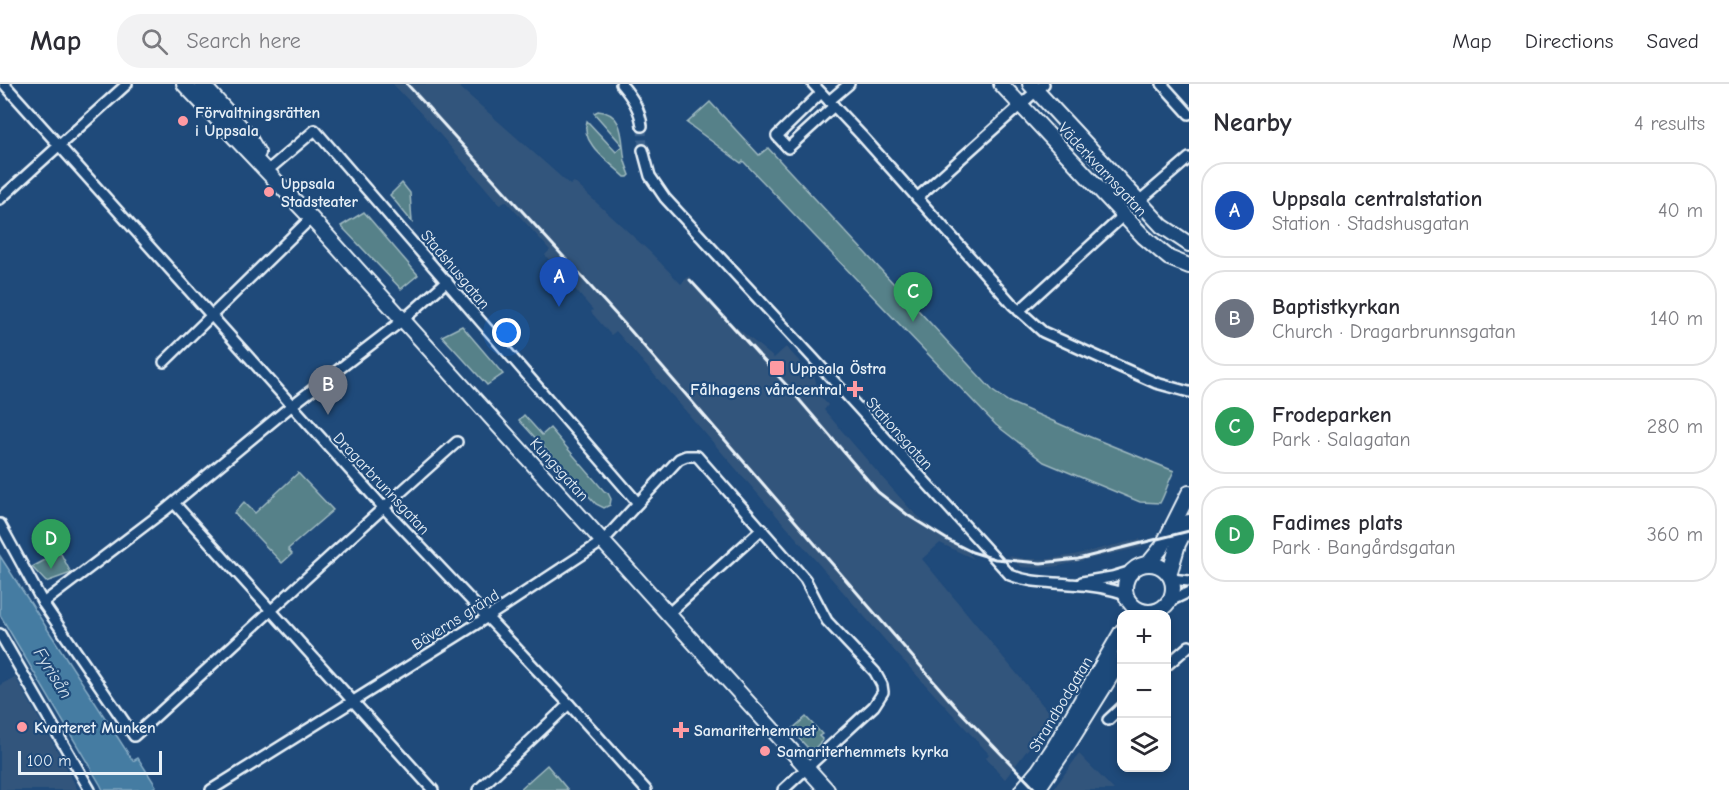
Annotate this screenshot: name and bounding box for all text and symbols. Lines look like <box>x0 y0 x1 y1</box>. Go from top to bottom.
search box <box>117 14 537 68</box>
text: Map <box>30 25 81 57</box>
icon: search <box>138 25 171 58</box>
text: Search here <box>186 28 301 54</box>
text: Map <box>1452 29 1492 53</box>
text: Directions <box>1525 29 1614 53</box>
text: Saved <box>1647 29 1699 53</box>
place label: Förvaltningsrätten i Uppsala <box>195 104 320 140</box>
text: Nearby <box>1213 108 1292 138</box>
text: 4 results <box>1634 112 1705 135</box>
marker: Förvaltningsrätten i Uppsala <box>176 114 190 128</box>
street label: Väderkvarnsgatan <box>1054 119 1150 220</box>
place label: Uppsala Stadsteater <box>281 175 358 211</box>
marker: Uppsala Stadsteater <box>262 185 276 199</box>
text: Uppsala centralstation <box>1272 186 1482 212</box>
text: A <box>1229 199 1240 222</box>
text: 40 m <box>1658 199 1703 222</box>
text: Station · Stadshusgatan <box>1272 212 1469 235</box>
street label: Stadshusgatan <box>417 226 494 313</box>
pin: A <box>540 258 578 307</box>
pin: C <box>894 272 932 322</box>
text: Baptistkyrkan <box>1272 294 1400 320</box>
text: B <box>1228 307 1241 330</box>
text: 140 m <box>1650 307 1703 330</box>
your location <box>492 318 521 347</box>
text: Church · Dragarbrunnsgatan <box>1272 320 1516 343</box>
marker: Uppsala Östra <box>768 359 786 377</box>
place label: Uppsala Östra <box>790 360 886 378</box>
pin: B <box>308 366 348 415</box>
marker: Fålhagens vårdcentral <box>846 380 864 398</box>
place label: Fålhagens vårdcentral <box>690 381 842 399</box>
street label: Stationsgatan <box>862 394 936 474</box>
text: Frodeparken <box>1272 402 1392 428</box>
text: C <box>1228 415 1241 438</box>
text: 280 m <box>1647 415 1703 438</box>
text: Park · Salagatan <box>1272 428 1411 451</box>
street label: Dragarbrunnsgatan <box>329 429 433 538</box>
street label: Kungsgatan <box>526 434 592 505</box>
text: Fadimes plats <box>1272 510 1403 536</box>
pin: D <box>32 520 70 569</box>
text: D <box>1228 523 1241 546</box>
text: 360 m <box>1647 523 1703 546</box>
text: Park · Bangårdsgatan <box>1272 536 1456 559</box>
street label: Bäverns gränd <box>408 586 503 654</box>
map controls <box>1117 610 1171 772</box>
button: + <box>1117 610 1171 664</box>
water label: Fyrisån <box>29 644 76 703</box>
street label: Strandbodgatan <box>1025 653 1097 756</box>
button: − <box>1117 664 1171 718</box>
button: layers <box>1117 718 1171 772</box>
place label: Kvarteret Munken <box>34 719 156 737</box>
marker: Kvarteret Munken <box>15 720 29 734</box>
marker: Samariterhemmet <box>672 721 690 739</box>
place label: Samariterhemmet <box>694 722 817 740</box>
place label: Samariterhemmets kyrka <box>777 743 949 761</box>
marker: Samariterhemmets kyrka <box>758 744 772 758</box>
scale bar <box>18 748 162 776</box>
text: 100 m <box>27 752 71 770</box>

